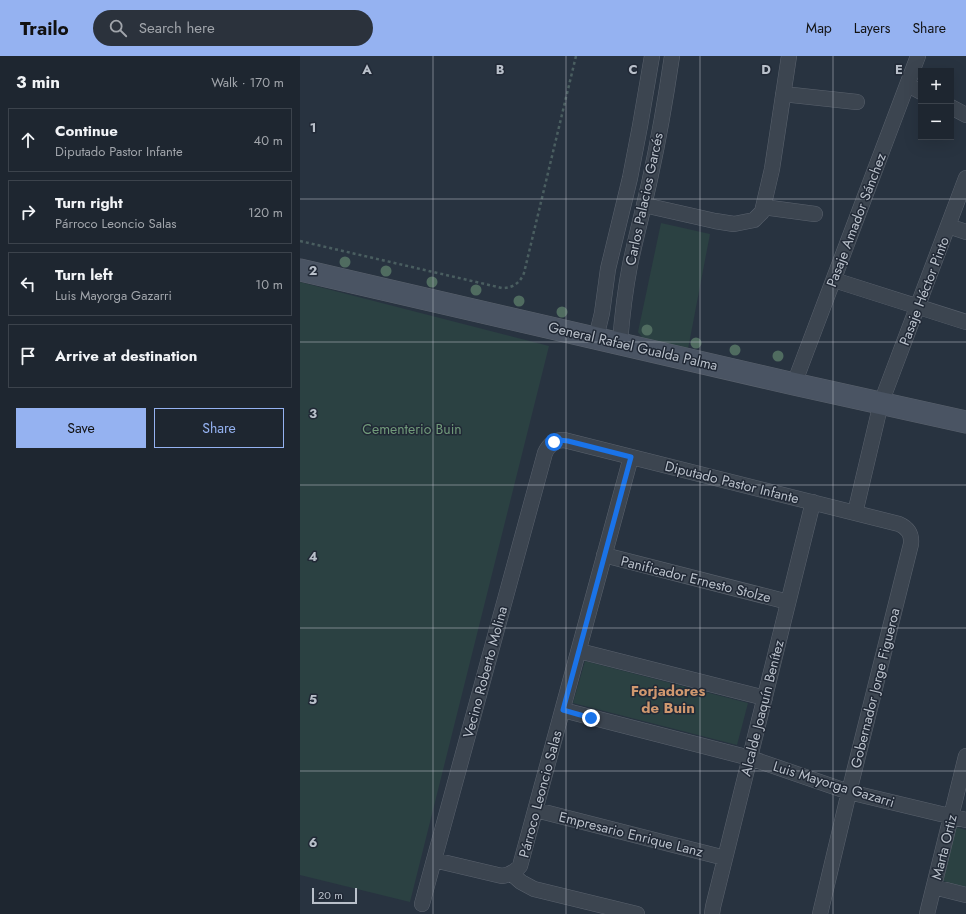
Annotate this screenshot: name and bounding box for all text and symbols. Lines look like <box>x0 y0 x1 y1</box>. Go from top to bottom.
search box <box>93 10 373 46</box>
text: Trailo <box>20 15 69 42</box>
icon: search <box>107 17 129 39</box>
text: Search here <box>139 17 215 39</box>
text: Map <box>806 18 832 38</box>
text: Layers <box>854 18 890 38</box>
text: Share <box>912 18 946 38</box>
text: A <box>361 60 372 79</box>
text: B <box>496 60 505 79</box>
text: C <box>628 60 638 79</box>
text: D <box>761 60 771 79</box>
text: E <box>895 60 903 79</box>
map controls <box>918 68 954 140</box>
button: + <box>918 68 954 104</box>
text: 3 min <box>16 70 60 94</box>
text: Walk · 170 m <box>211 73 284 92</box>
button: − <box>918 104 954 140</box>
text: 1 <box>310 118 316 137</box>
text: Continue <box>55 120 118 142</box>
icon: ahead <box>17 129 39 151</box>
street label: Carlos Palacios Garcés <box>620 130 668 267</box>
text: 40 m <box>254 131 283 150</box>
text: Diputado Pastor Infante <box>55 142 183 161</box>
street label: Pasaje Amador Sánchez <box>821 150 891 290</box>
text: Turn right <box>55 192 123 214</box>
icon: right <box>17 201 39 223</box>
text: 120 m <box>248 203 283 222</box>
text: Párroco Leoncio Salas <box>55 214 176 233</box>
street label: Pasaje Héctor Pinto <box>894 233 954 348</box>
text: 2 <box>309 261 317 280</box>
text: Turn left <box>55 264 113 286</box>
icon: left <box>17 273 39 295</box>
text: 10 m <box>255 275 283 294</box>
text: Luis Mayorga Gazarri <box>55 286 172 305</box>
street label: General Rafael Gualda Palma <box>546 317 720 375</box>
icon: arrive <box>17 345 39 367</box>
text: Arrive at destination <box>55 345 197 367</box>
text: 3 <box>309 404 317 423</box>
button: Save <box>16 408 146 448</box>
button: Share <box>154 408 284 448</box>
park label: Cementerio Buin <box>362 419 462 439</box>
route start <box>545 433 563 451</box>
street label: Diputado Pastor Infante <box>663 456 801 508</box>
text: 4 <box>308 547 318 566</box>
street label: Panificador Ernesto Stolze <box>619 551 773 607</box>
street label: Vecino Roberto Molina <box>458 604 512 740</box>
street label: Gobernador Jorge Figueroa <box>845 606 905 770</box>
street label: Alcalde Joaquín Benítez <box>735 637 789 778</box>
district label: Forjadores de Buin <box>631 680 705 719</box>
text: 5 <box>309 690 317 709</box>
route end <box>582 709 600 727</box>
street label: Párroco Leoncio Salas <box>513 728 567 860</box>
street label: Luis Mayorga Gazarri <box>771 756 897 812</box>
street label: Empresario Enrique Lanz <box>557 806 706 862</box>
street label: Marta Ortiz <box>926 812 962 882</box>
text: 6 <box>309 833 318 852</box>
scale bar <box>312 886 357 905</box>
text: 20 m <box>318 887 343 903</box>

